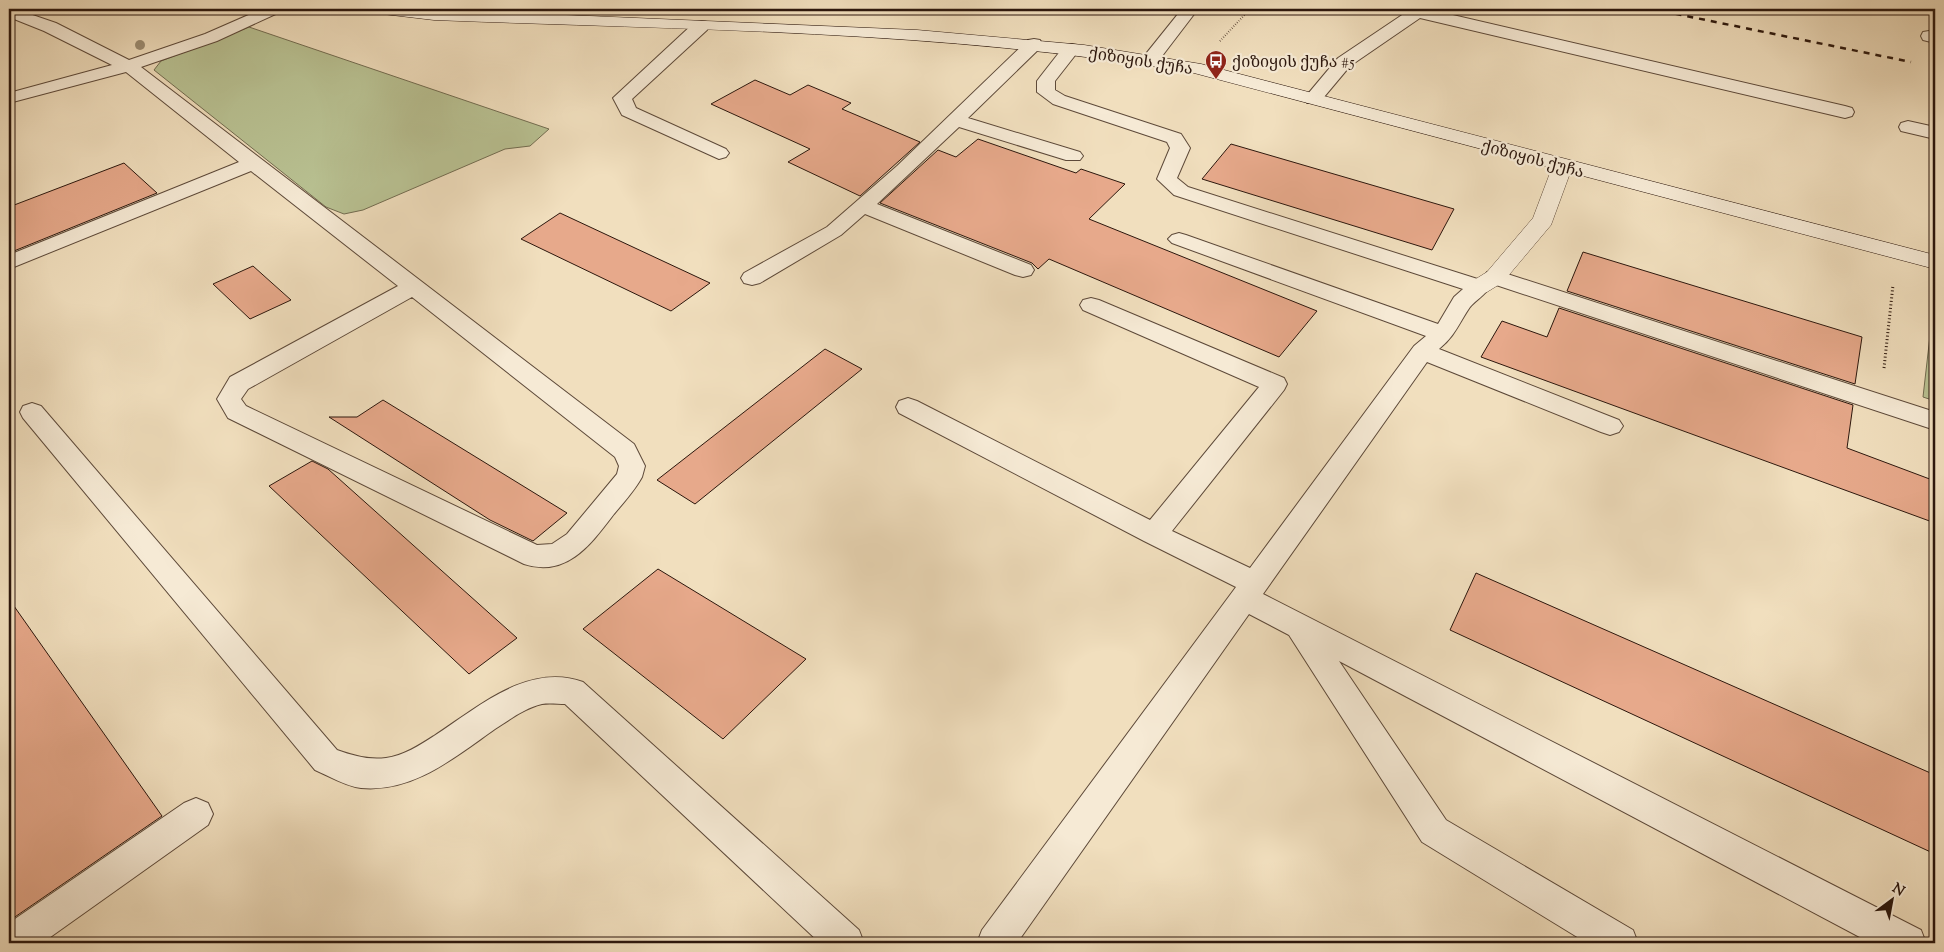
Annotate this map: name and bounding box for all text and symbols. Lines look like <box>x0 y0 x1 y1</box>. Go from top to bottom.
street label: ქიზიყის ქუჩა <box>1087 43 1194 82</box>
bus stop icon: ქიზიყის ქუჩა #5 <box>1204 49 1228 80</box>
place label: ქიზიყის ქუჩა #5 <box>1232 52 1355 75</box>
street label: ქიზიყის ქუჩა <box>1478 136 1586 185</box>
north arrow <box>1866 874 1916 924</box>
text: N <box>1888 879 1908 902</box>

